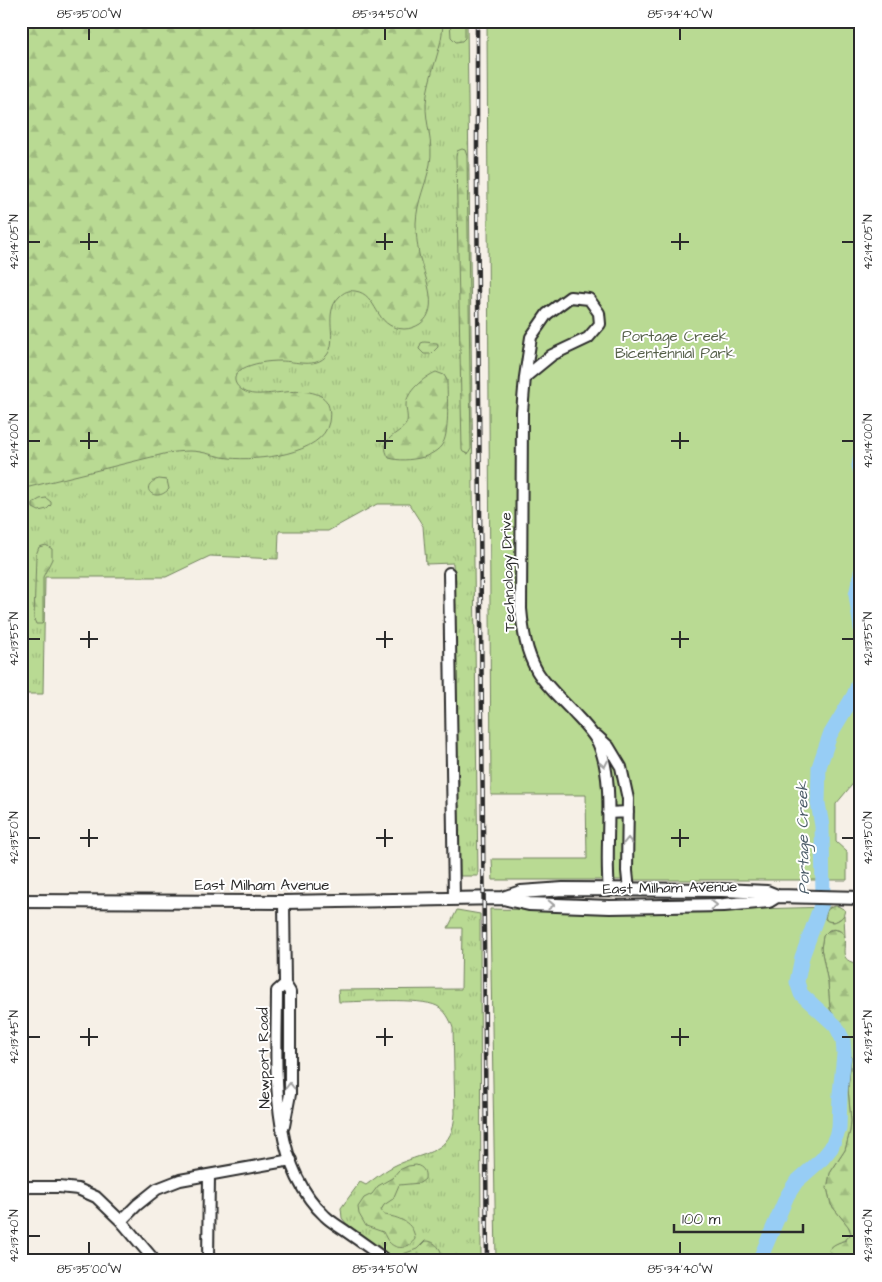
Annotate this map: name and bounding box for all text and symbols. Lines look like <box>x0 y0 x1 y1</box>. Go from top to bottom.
text: 85°35'00"W <box>57 6 122 23</box>
text: 85°34'50"W <box>352 6 418 23</box>
text: 85°34'40"W <box>648 6 713 23</box>
text: 42°14'05"N <box>6 214 23 270</box>
text: 42°14'05"N <box>860 214 877 270</box>
park label: Portage Creek Bicentennial Park <box>615 326 735 364</box>
text: 42°14'00"N <box>6 413 23 468</box>
text: 42°14'00"N <box>860 413 877 468</box>
street label: Technology Drive <box>495 512 522 632</box>
text: 42°13'55"N <box>6 611 23 666</box>
text: 42°13'55"N <box>860 611 877 666</box>
one-way arrow <box>598 759 609 768</box>
water label: Portage Creek <box>791 780 816 895</box>
text: 42°13'50"N <box>6 811 23 865</box>
text: 42°13'50"N <box>860 811 877 865</box>
one-way arrow <box>623 837 633 844</box>
street label: East Milham Avenue <box>195 875 329 896</box>
street label: East Milham Avenue <box>603 876 737 900</box>
one-way arrow <box>548 900 555 910</box>
one-way arrow <box>710 900 718 910</box>
street label: Newport Road <box>253 1007 275 1109</box>
text: 42°13'45"N <box>6 1009 23 1064</box>
text: 42°13'45"N <box>860 1009 877 1064</box>
one-way arrow <box>285 1081 295 1089</box>
scale bar <box>674 1202 803 1234</box>
text: 42°13'40"N <box>6 1209 23 1263</box>
text: 100 m <box>682 1209 721 1230</box>
text: 42°13'40"N <box>860 1209 877 1263</box>
text: 85°35'00"W <box>57 1261 122 1278</box>
text: 85°34'50"W <box>352 1261 418 1278</box>
text: 85°34'40"W <box>648 1261 713 1278</box>

